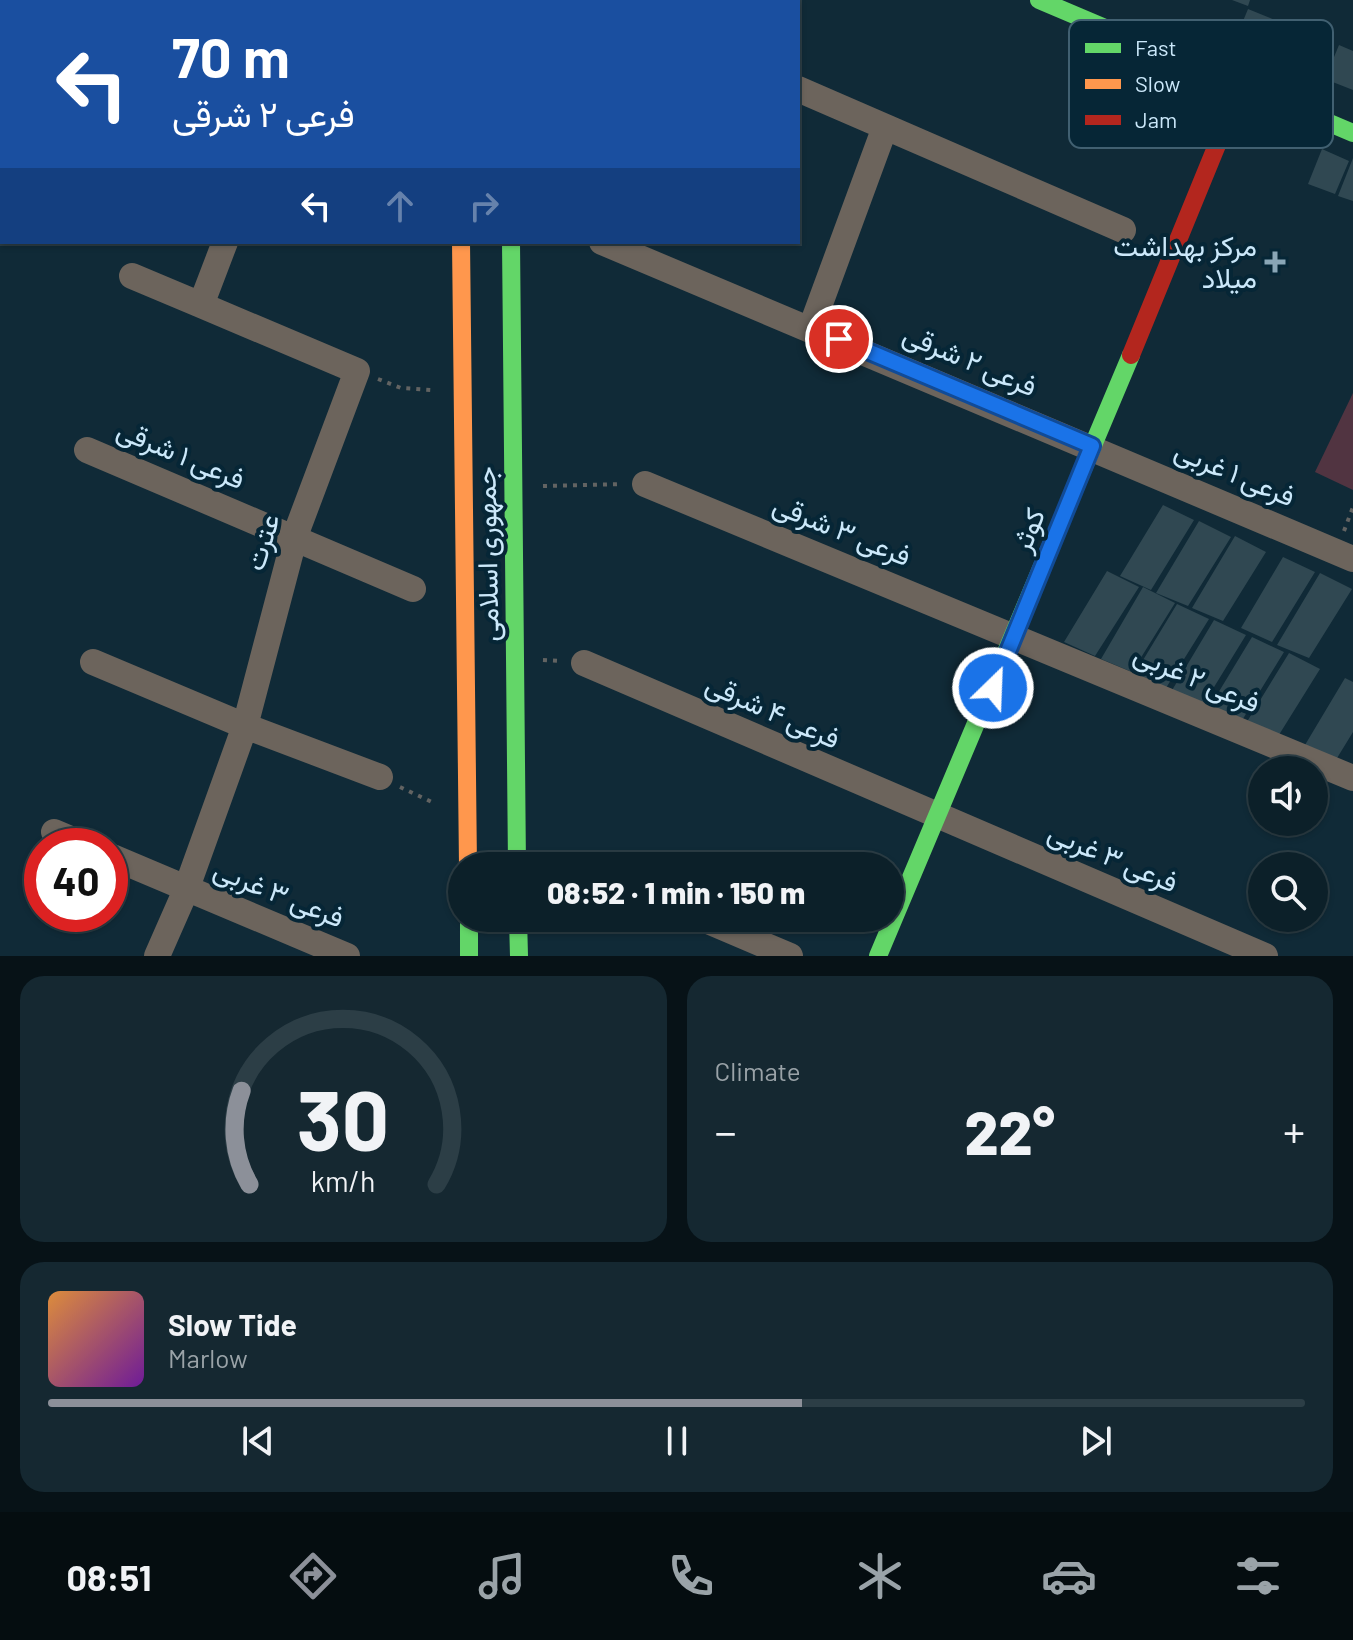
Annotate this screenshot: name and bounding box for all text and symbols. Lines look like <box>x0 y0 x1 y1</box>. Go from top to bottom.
legend <box>1069 20 1333 148</box>
text: 70 m <box>172 22 290 89</box>
icon: left <box>40 32 144 136</box>
text: Fast <box>1135 34 1177 60</box>
text: Slow <box>1135 70 1180 96</box>
text: فرعی ۲ شرقی <box>172 91 355 134</box>
text: Jam <box>1135 106 1177 132</box>
icon: left <box>294 184 338 228</box>
icon: ahead <box>378 184 422 228</box>
icon: right <box>462 184 506 228</box>
place label: مرکز بهداشت میلاد <box>1113 228 1257 294</box>
marker: مرکز بهداشت میلاد <box>1264 251 1286 273</box>
pin <box>805 305 873 373</box>
street label: فرعی ۲ شرقی <box>898 316 1042 404</box>
icon: arrive <box>817 317 861 361</box>
street label: فرعی ۱ شرقی <box>112 411 250 497</box>
street label: فرعی ۱ غربی <box>1169 432 1301 514</box>
street label: جمهوری اسلامی <box>467 466 507 642</box>
street label: فرعی ۳ شرقی <box>768 486 916 574</box>
street label: کوثر <box>1003 503 1053 558</box>
street label: عترت <box>236 509 288 575</box>
street label: فرعی ۲ غربی <box>1128 635 1266 721</box>
position arrow <box>951 646 1035 730</box>
street label: فرعی ۴ شرقی <box>700 665 846 757</box>
map controls <box>1248 756 1328 932</box>
button: sound <box>1248 756 1328 836</box>
street label: فرعی ۳ غربی <box>1043 814 1183 900</box>
speed limit sign: 40 <box>24 828 128 932</box>
street label: فرعی ۳ غربی <box>208 851 350 935</box>
button: search <box>1248 852 1328 932</box>
text: 08:52 · 1 min · 150 m <box>547 874 805 910</box>
text: Climate <box>715 1055 801 1086</box>
text: 30 <box>297 1068 389 1168</box>
text: 22° <box>964 1095 1055 1167</box>
text: − <box>715 1104 737 1157</box>
text: + <box>1283 1104 1305 1157</box>
text: km/h <box>311 1163 376 1198</box>
text: Slow Tide <box>168 1306 297 1342</box>
text: Marlow <box>168 1342 248 1373</box>
icon: previous <box>236 1419 280 1463</box>
icon: pause <box>655 1419 699 1463</box>
icon: next <box>1074 1419 1118 1463</box>
icon: directions <box>285 1548 341 1604</box>
icon: music <box>474 1548 530 1604</box>
icon: phone <box>663 1548 719 1604</box>
icon: climate <box>852 1548 908 1604</box>
icon: car <box>1041 1548 1097 1604</box>
icon: filters <box>1230 1548 1286 1604</box>
text: 08:51 <box>67 1555 151 1598</box>

